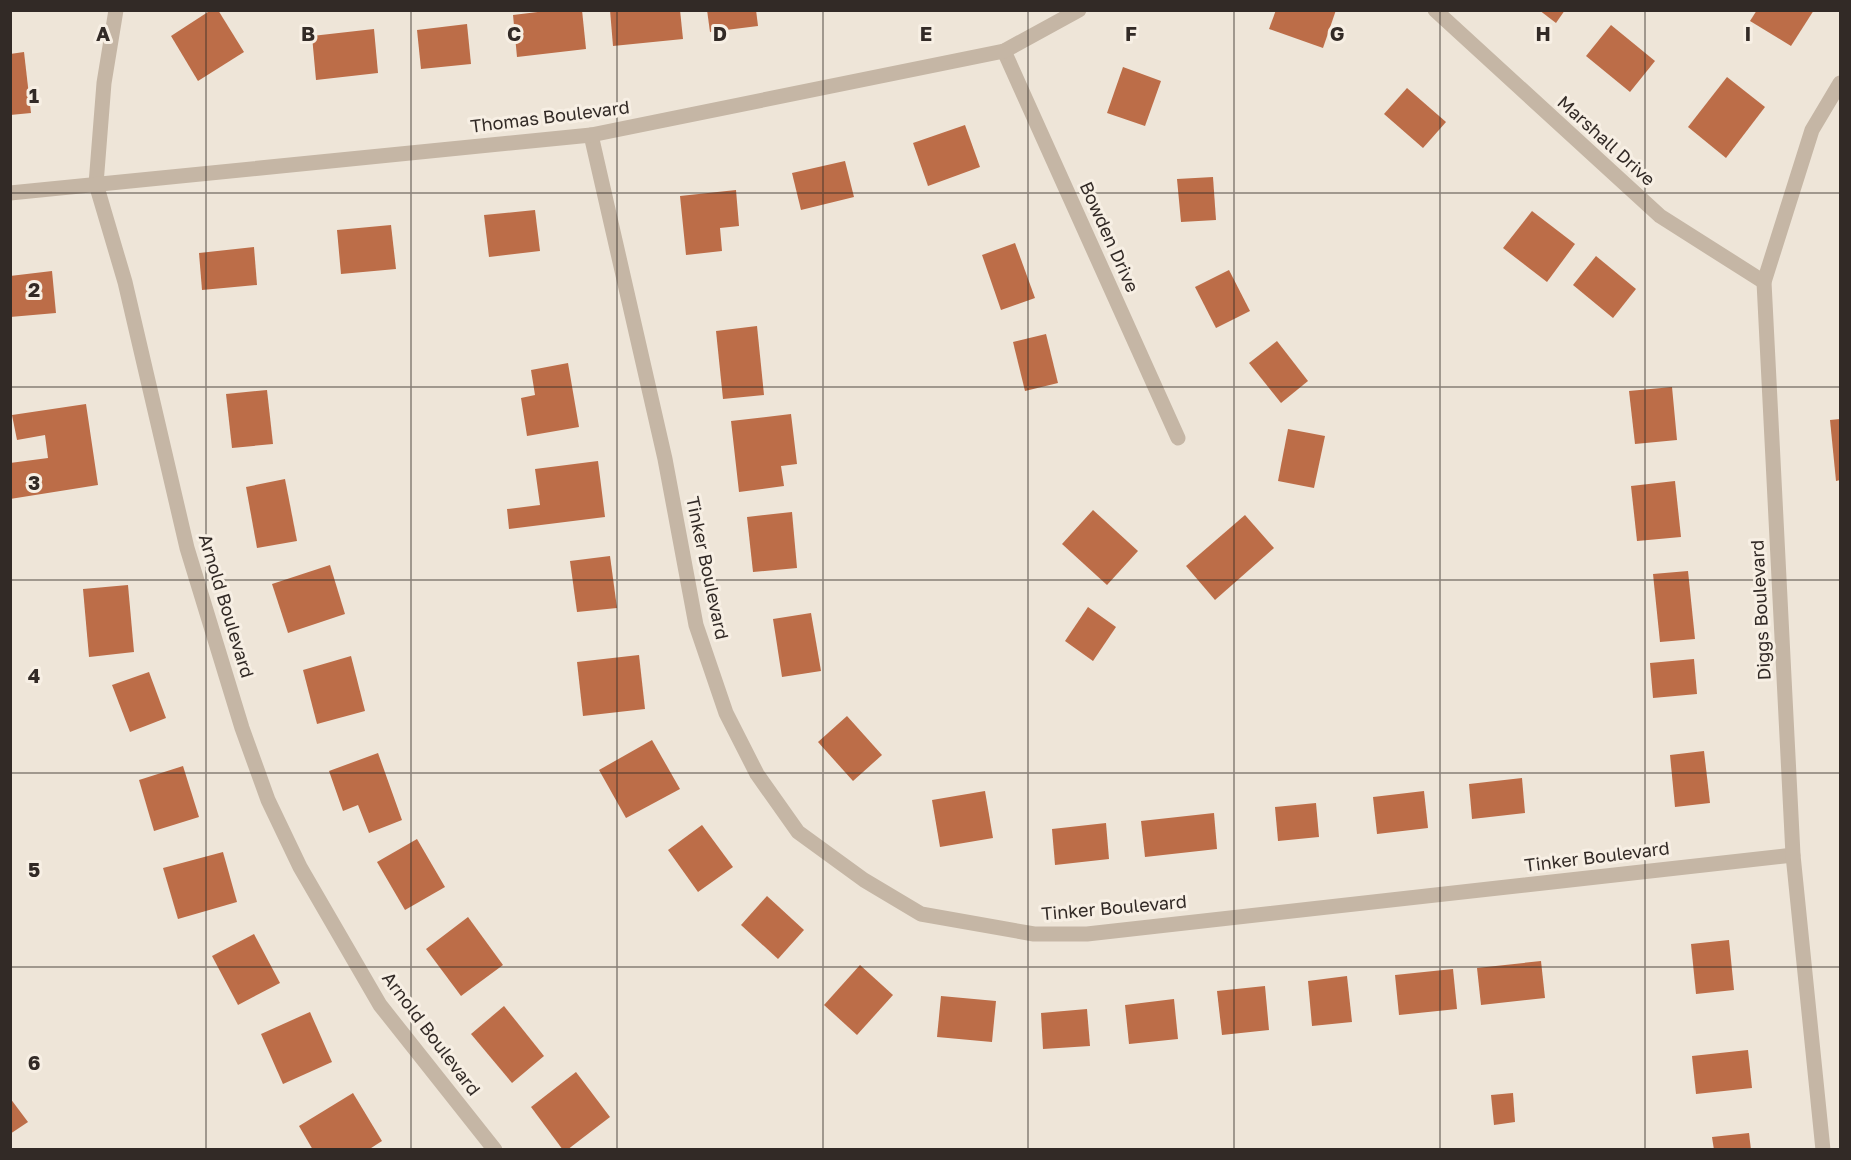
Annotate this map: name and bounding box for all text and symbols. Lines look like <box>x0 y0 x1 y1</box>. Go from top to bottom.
text: A <box>96 21 110 45</box>
text: B <box>301 21 315 45</box>
text: C <box>507 21 521 45</box>
text: D <box>713 21 727 45</box>
text: E <box>920 21 932 45</box>
text: F <box>1125 21 1137 45</box>
text: G <box>1330 21 1344 45</box>
text: H <box>1535 21 1551 45</box>
text: I <box>1745 21 1751 45</box>
text: 1 <box>29 83 39 107</box>
street label: Marshall Drive <box>1553 91 1660 190</box>
street label: Thomas Boulevard <box>469 95 631 137</box>
street label: Bowden Drive <box>1076 178 1144 295</box>
text: 2 <box>28 277 40 301</box>
text: 3 <box>28 470 40 494</box>
street label: Tinker Boulevard <box>682 494 734 641</box>
street label: Arnold Boulevard <box>195 531 259 680</box>
street label: Diggs Boulevard <box>1745 539 1775 681</box>
text: 4 <box>28 663 40 687</box>
street label: Tinker Boulevard <box>1523 836 1671 876</box>
text: 5 <box>28 857 40 881</box>
street label: Tinker Boulevard <box>1040 890 1188 924</box>
street label: Arnold Boulevard <box>378 967 485 1100</box>
text: 6 <box>28 1050 40 1074</box>

